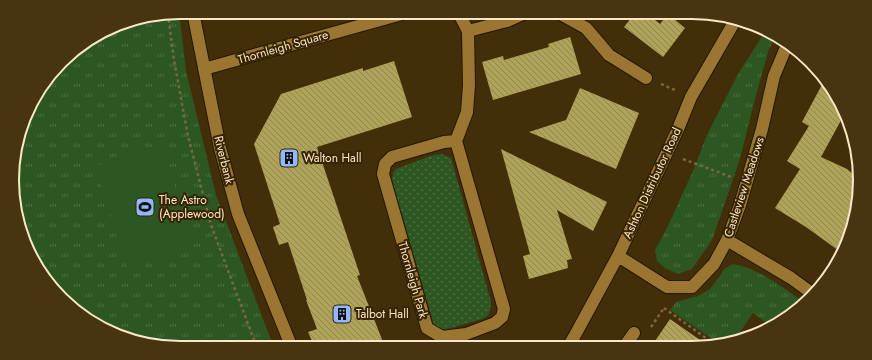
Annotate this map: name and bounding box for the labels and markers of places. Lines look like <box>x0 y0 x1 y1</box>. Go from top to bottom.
building icon: Walton Hall <box>278 147 300 169</box>
place label: Walton Hall <box>303 149 361 167</box>
place label: The Astro (Applewood) <box>159 191 225 223</box>
sports icon: The Astro (Applewood) <box>134 196 156 218</box>
building icon: Talbot Hall <box>331 303 353 325</box>
place label: Talbot Hall <box>356 305 409 323</box>

